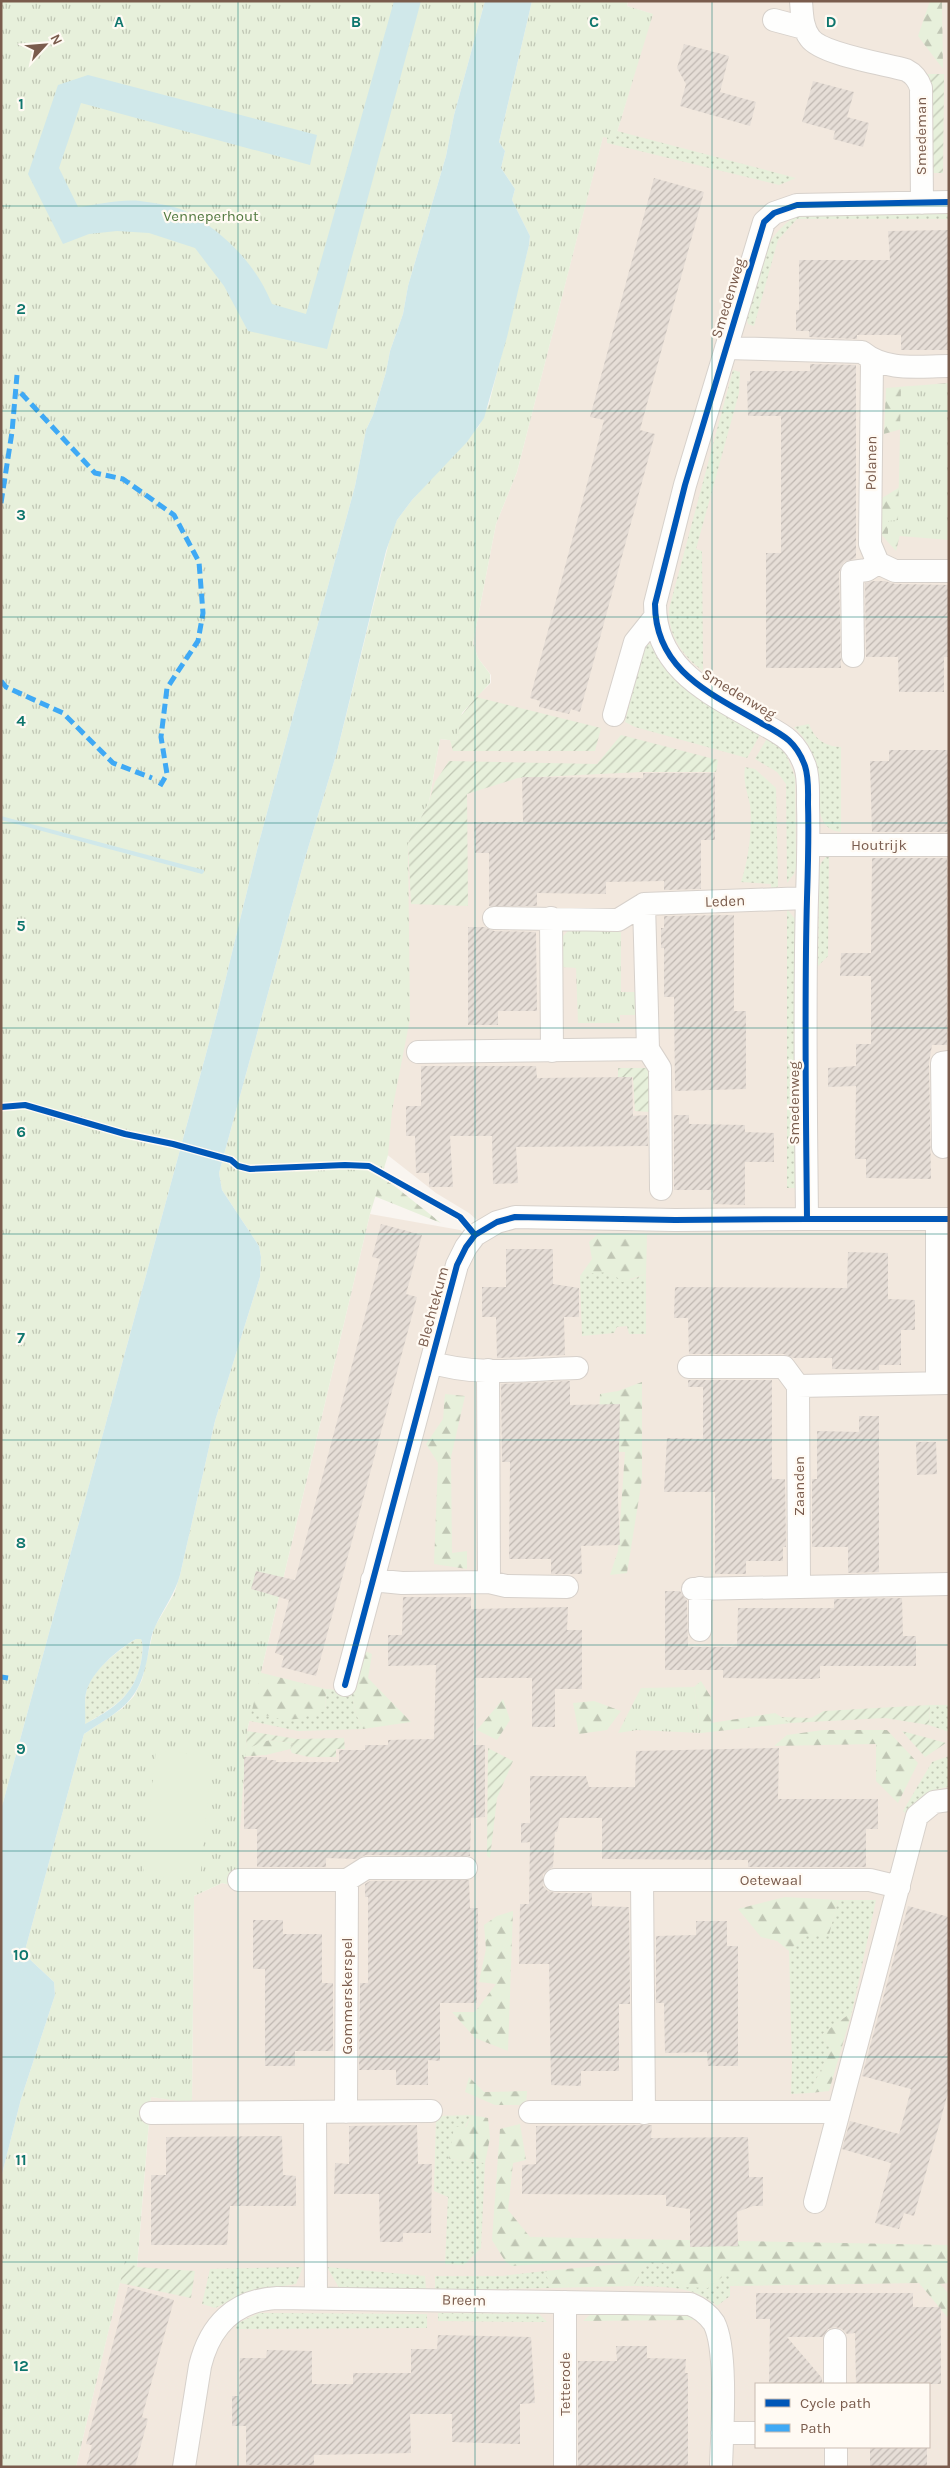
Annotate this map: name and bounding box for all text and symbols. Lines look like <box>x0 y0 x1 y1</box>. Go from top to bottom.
text: A <box>114 12 124 31</box>
text: B <box>351 12 361 31</box>
text: C <box>589 12 599 31</box>
text: D <box>826 12 837 31</box>
north arrow <box>20 20 70 70</box>
text: N <box>46 31 66 48</box>
text: 1 <box>18 94 24 113</box>
street label: Smedeman <box>912 97 930 175</box>
park label: Venneperhout <box>163 207 259 225</box>
street label: Smedenweg <box>707 255 749 341</box>
text: 2 <box>16 299 26 318</box>
street label: Polanen <box>862 435 880 491</box>
text: 3 <box>16 505 26 524</box>
street label: Smedenweg <box>699 665 780 723</box>
text: 4 <box>16 711 26 730</box>
street label: Houtrijk <box>851 836 907 854</box>
street label: Leden <box>705 891 745 911</box>
text: 5 <box>16 916 26 935</box>
street label: Smedenweg <box>785 1061 803 1145</box>
text: 6 <box>16 1122 26 1141</box>
street label: Blechtekum <box>414 1265 452 1349</box>
text: 7 <box>17 1328 25 1347</box>
street label: Zaanden <box>790 1456 808 1516</box>
text: 8 <box>16 1533 26 1552</box>
text: 9 <box>16 1739 26 1758</box>
street label: Oetewaal <box>740 1871 802 1889</box>
street label: Gommerskerspel <box>338 1937 356 2055</box>
text: 10 <box>13 1945 29 1964</box>
text: 11 <box>15 2150 27 2169</box>
street label: Breem <box>442 2291 486 2309</box>
street label: Tetterode <box>556 2352 574 2416</box>
text: 12 <box>13 2356 29 2375</box>
legend <box>755 2383 930 2448</box>
text: Cycle path <box>800 2394 871 2412</box>
text: Path <box>800 2419 831 2437</box>

